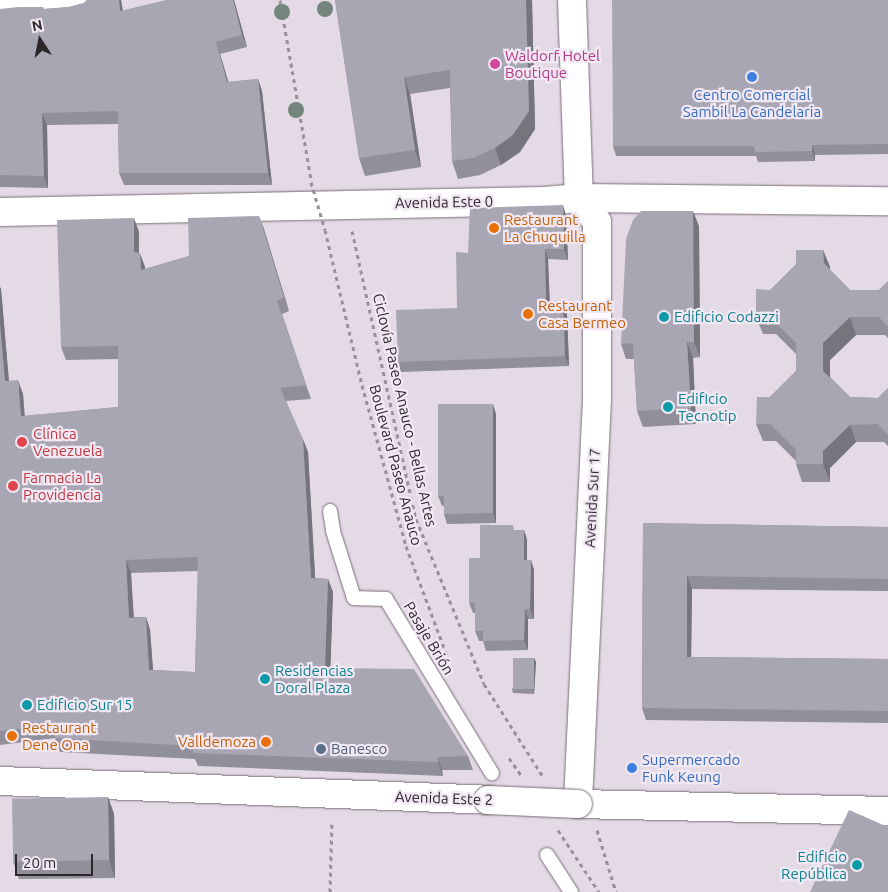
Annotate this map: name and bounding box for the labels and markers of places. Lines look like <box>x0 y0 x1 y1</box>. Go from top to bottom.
place label: Waldorf Hotel Boutique <box>505 46 600 81</box>
marker: Waldorf Hotel Boutique <box>489 58 501 70</box>
marker: Centro Comercial Sambil La Candelaria <box>746 71 758 83</box>
place label: Centro Comercial Sambil La Candelaria <box>683 85 821 120</box>
place label: Restaurant La Chuquilla <box>504 210 586 245</box>
marker: Restaurant La Chuquilla <box>488 222 500 234</box>
place label: Restaurant Casa Bermeo <box>538 296 626 331</box>
marker: Restaurant Casa Bermeo <box>522 308 534 320</box>
place label: Edificio Codazzi <box>674 308 779 326</box>
marker: Edificio Codazzi <box>658 311 670 323</box>
place label: Edificio Tecnotip <box>678 389 737 424</box>
marker: Edificio Tecnotip <box>662 401 674 413</box>
place label: Clínica Venezuela <box>33 424 103 459</box>
marker: Clínica Venezuela <box>15 435 29 449</box>
place label: Farmacia La Providencia <box>23 468 101 503</box>
marker: Farmacia La Providencia <box>7 480 19 492</box>
place label: Residencias Doral Plaza <box>275 661 353 696</box>
marker: Residencias Doral Plaza <box>259 673 271 685</box>
place label: Edificio Sur 15 <box>37 696 132 714</box>
marker: Edificio Sur 15 <box>21 699 33 711</box>
place label: Restaurant Dene Ona <box>22 718 96 753</box>
marker: Restaurant Dene Ona <box>6 730 18 742</box>
place label: Valldemoza <box>178 733 256 751</box>
marker: Valldemoza <box>260 736 272 748</box>
place label: Banesco <box>331 740 387 758</box>
marker: Banesco <box>315 743 327 755</box>
place label: Supermercado Funk Keung <box>642 750 740 785</box>
marker: Supermercado Funk Keung <box>626 762 638 774</box>
place label: Edificio República <box>781 847 847 882</box>
marker: Edificio República <box>851 859 863 871</box>

